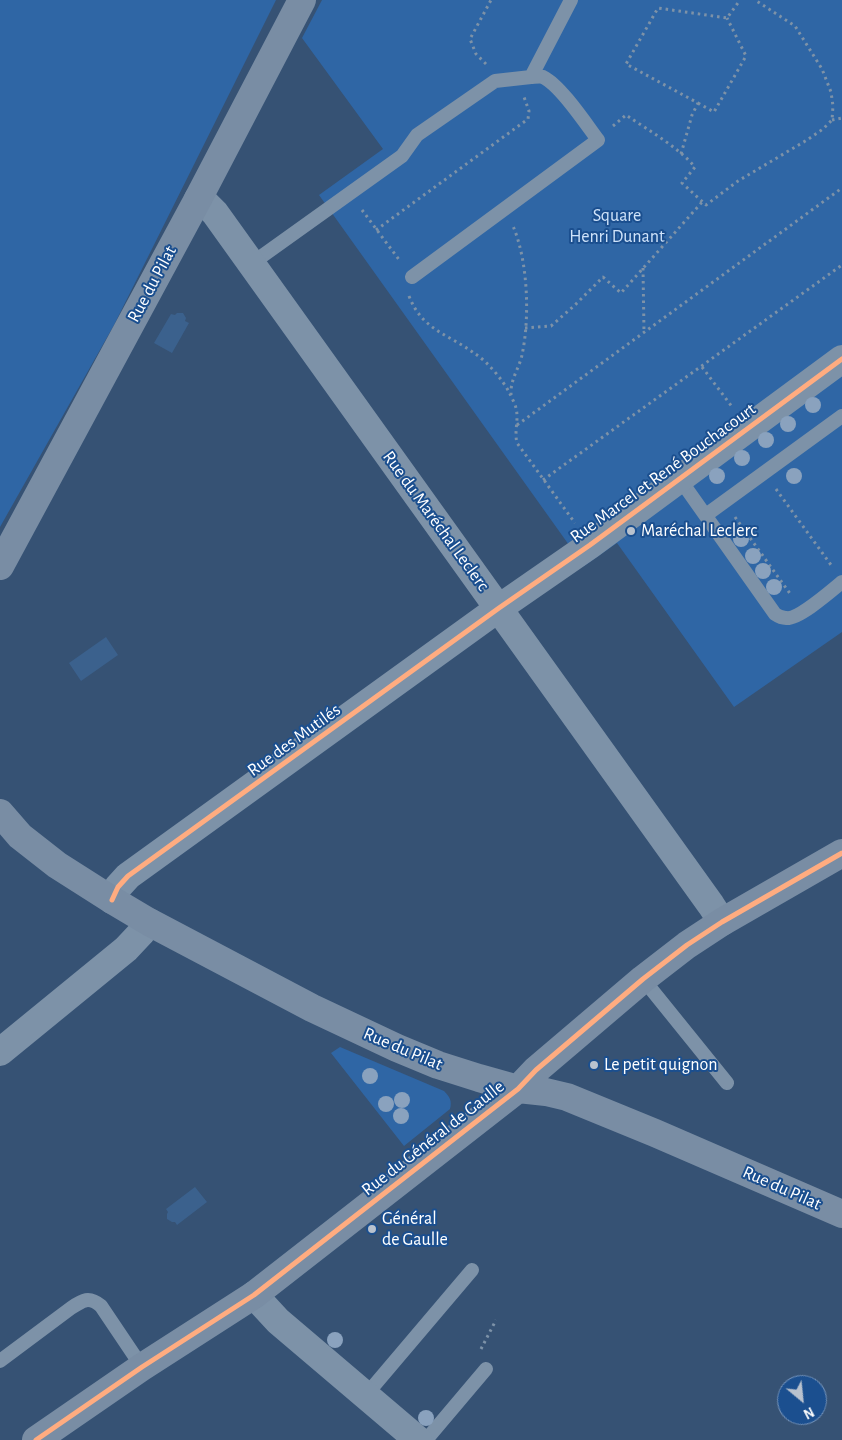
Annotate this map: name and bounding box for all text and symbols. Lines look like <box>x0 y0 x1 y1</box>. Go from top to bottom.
park label: Square Henri Dunant <box>569 205 665 248</box>
street label: Rue du Pilat <box>123 242 181 326</box>
street label: Rue Marcel et René Bouchacourt <box>566 398 760 548</box>
street label: Rue du Maréchal Leclerc <box>378 447 494 595</box>
place label: Maréchal Leclerc <box>641 520 757 542</box>
marker: Maréchal Leclerc <box>625 525 637 537</box>
street label: Rue des Mutilés <box>243 699 345 781</box>
street label: Rue du Pilat <box>360 1023 446 1075</box>
place label: Le petit quignon <box>604 1054 717 1076</box>
marker: Le petit quignon <box>588 1059 600 1071</box>
street label: Rue du Général de Gaulle <box>357 1076 509 1200</box>
street label: Rue du Pilat <box>739 1161 825 1215</box>
place label: Général de Gaulle <box>382 1208 448 1250</box>
marker: Général de Gaulle <box>366 1223 378 1235</box>
north arrow <box>777 1375 827 1425</box>
text: N <box>801 1404 816 1421</box>

